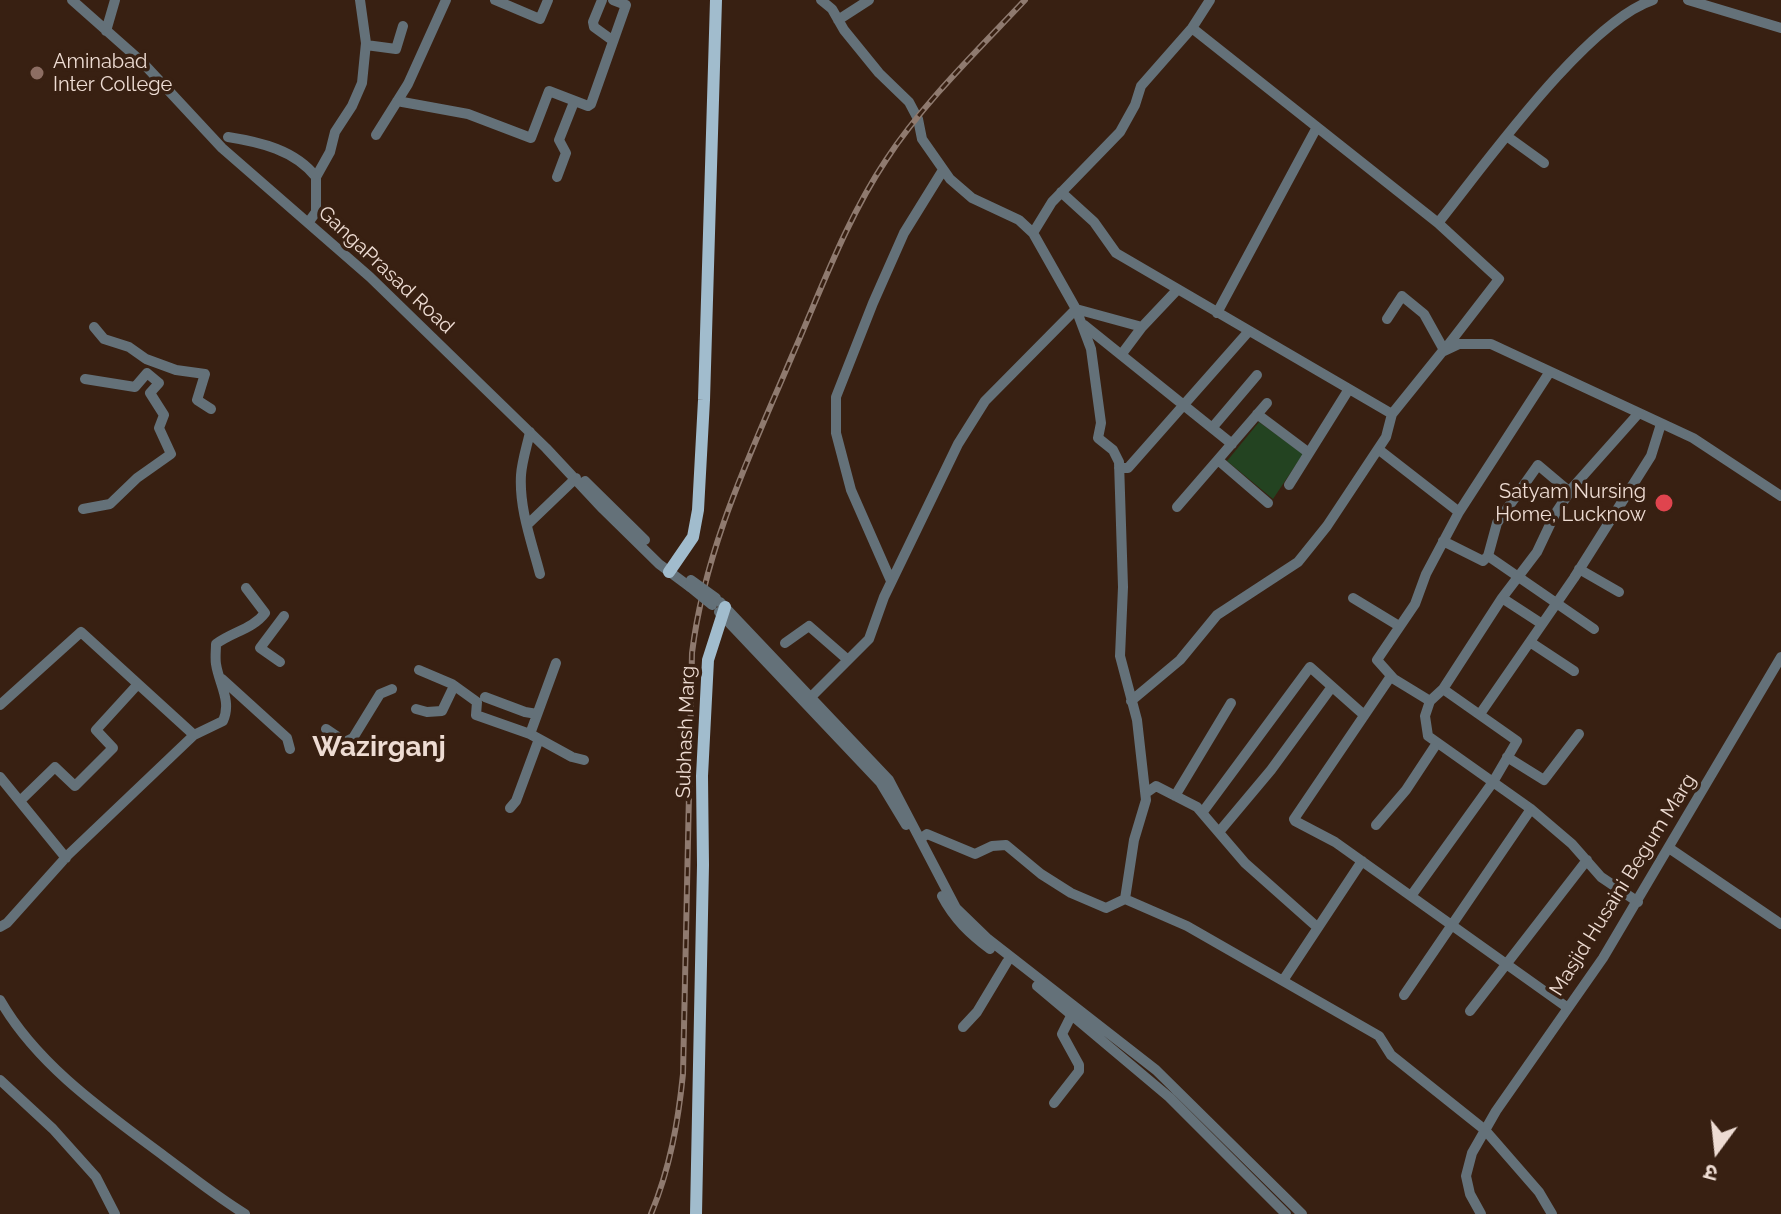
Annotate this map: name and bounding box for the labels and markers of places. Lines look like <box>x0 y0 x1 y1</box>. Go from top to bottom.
place label: Aminabad Inter College <box>53 50 172 97</box>
marker: Aminabad Inter College <box>28 64 46 82</box>
place label: Satyam Nursing Home, Lucknow <box>1495 480 1646 527</box>
marker: Satyam Nursing Home, Lucknow <box>1653 492 1675 514</box>

